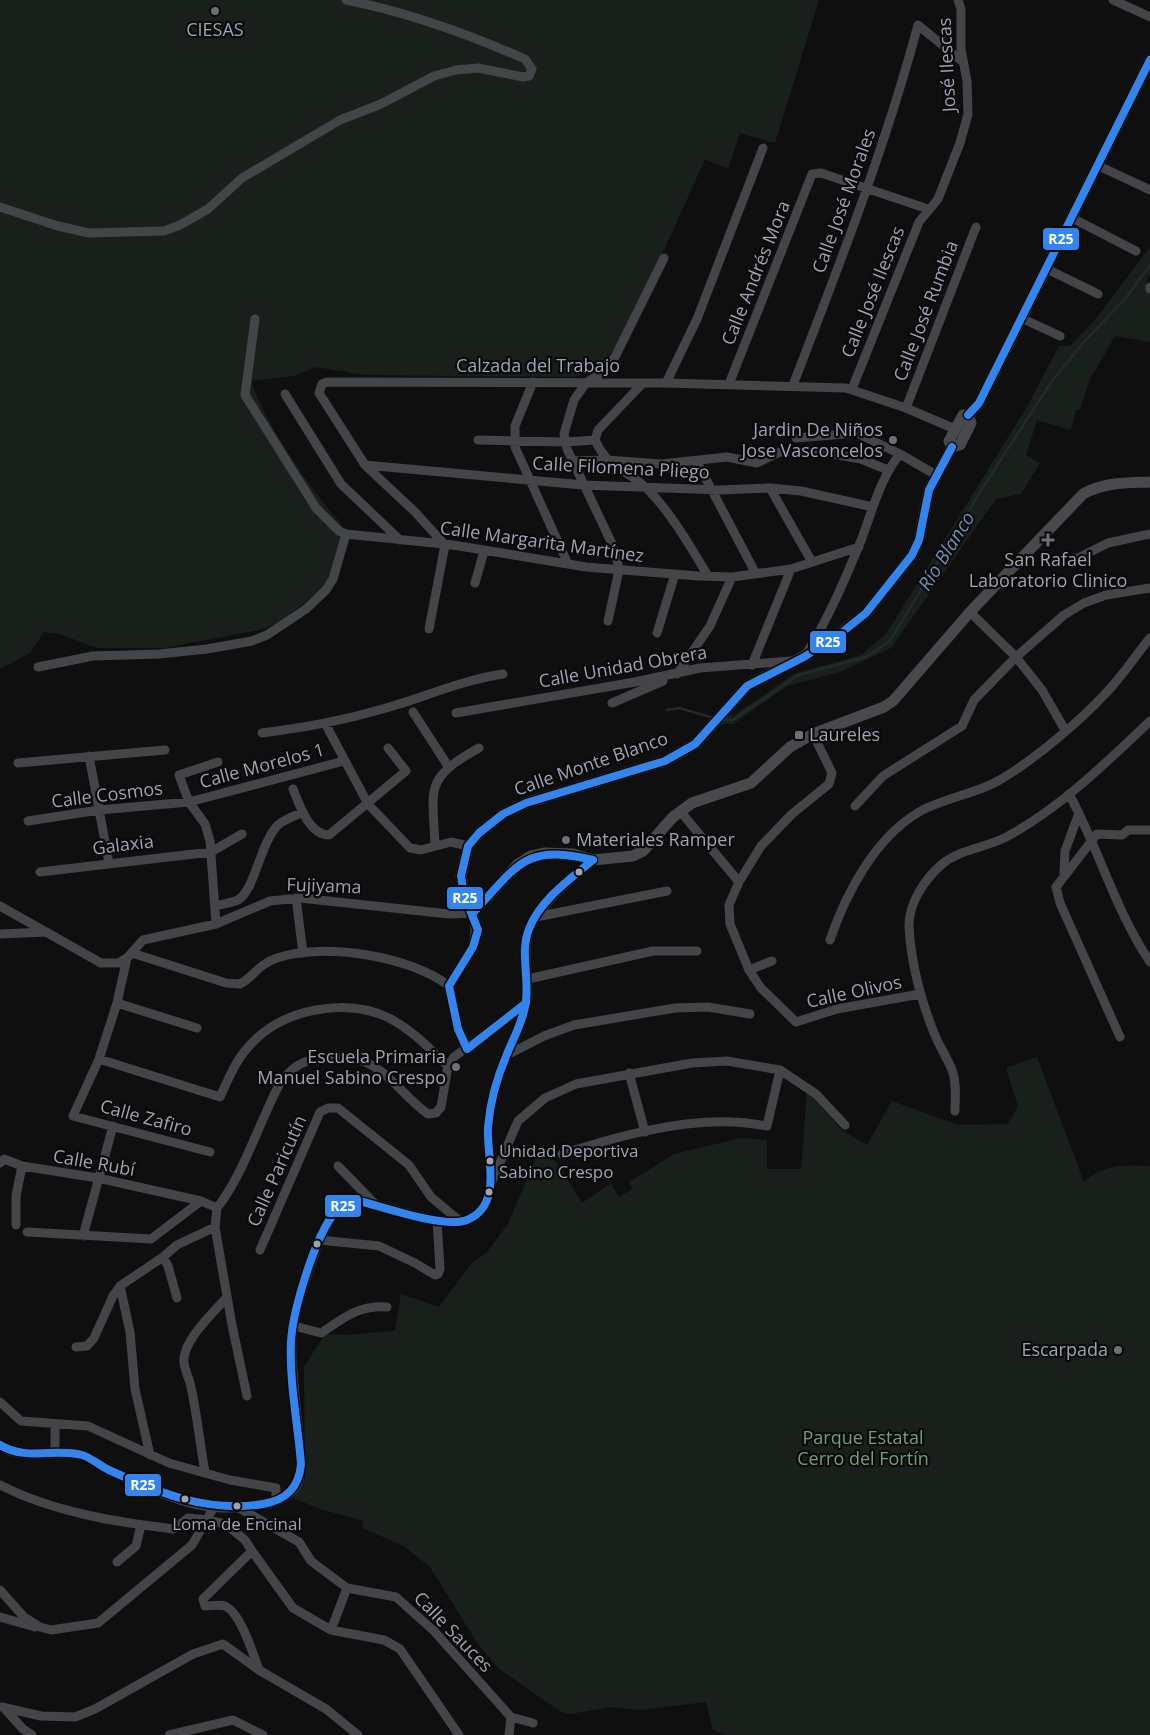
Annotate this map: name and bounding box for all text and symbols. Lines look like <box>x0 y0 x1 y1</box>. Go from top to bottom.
marker: CIESAS <box>209 5 221 17</box>
place label: CIESAS <box>186 17 244 41</box>
street label: José Ilescas <box>932 17 961 115</box>
street label: Calle José Morales <box>806 125 880 276</box>
street label: Calle Andrés Mora <box>715 197 795 348</box>
street label: Calle José Ilescas <box>835 222 909 361</box>
line badge: R25 <box>1042 227 1080 251</box>
text: R25 <box>1048 229 1074 248</box>
street label: Calle José Rumbia <box>887 237 963 384</box>
street label: Calzada del Trabajo <box>456 353 620 377</box>
place label: Jardin De Niños Jose Vasconcelos <box>739 417 883 462</box>
marker: Jardin De Niños Jose Vasconcelos <box>887 434 899 446</box>
street label: Calle Filomena Pliego <box>532 450 710 484</box>
water label: Río Blanco <box>912 507 980 595</box>
street label: Calle Margarita Martínez <box>439 515 646 567</box>
marker: San Rafael Laboratorio Clinico <box>1041 533 1055 547</box>
place label: San Rafael Laboratorio Clinico <box>969 547 1127 592</box>
line badge: R25 <box>809 630 847 654</box>
text: R25 <box>815 632 841 651</box>
street label: Calle Unidad Obrera <box>537 639 709 693</box>
place label: Laureles <box>809 722 880 746</box>
street label: Calle Monte Blanco <box>511 725 671 801</box>
marker: Laureles <box>793 729 805 741</box>
street label: Calle Morelos 1 <box>197 737 327 793</box>
street label: Calle Cosmos <box>50 775 164 813</box>
place label: Materiales Ramper <box>576 827 735 851</box>
street label: Galaxia <box>91 828 155 860</box>
marker: Materiales Ramper <box>560 834 572 846</box>
unlabelled marker <box>574 867 584 877</box>
street label: Fujiyama <box>286 872 362 898</box>
line badge: R25 <box>446 886 484 910</box>
text: R25 <box>452 888 478 907</box>
street label: Calle Olivos <box>804 969 904 1013</box>
place label: Escuela Primaria Manuel Sabino Crespo <box>257 1044 446 1089</box>
marker: Escuela Primaria Manuel Sabino Crespo <box>450 1061 462 1073</box>
street label: Calle Zafiro <box>98 1093 195 1141</box>
street label: Calle Paricutín <box>241 1111 311 1230</box>
place label: Unidad Deportiva Sabino Crespo <box>499 1139 639 1183</box>
street label: Calle Rubí <box>51 1143 138 1181</box>
marker: Unidad Deportiva Sabino Crespo <box>485 1156 495 1166</box>
unlabelled marker <box>484 1187 494 1197</box>
line badge: R25 <box>324 1194 362 1218</box>
text: R25 <box>330 1196 356 1215</box>
unlabelled marker <box>312 1239 322 1249</box>
place label: Escarpada <box>1021 1337 1108 1361</box>
marker: Escarpada <box>1112 1344 1124 1356</box>
park label: Parque Estatal Cerro del Fortín <box>797 1425 929 1470</box>
line badge: R25 <box>124 1473 162 1497</box>
text: R25 <box>130 1475 156 1494</box>
unlabelled marker <box>180 1494 190 1504</box>
marker: Loma de Encinal <box>232 1501 242 1511</box>
place label: Loma de Encinal <box>172 1512 302 1535</box>
street label: Calle Sauces <box>409 1586 498 1677</box>

